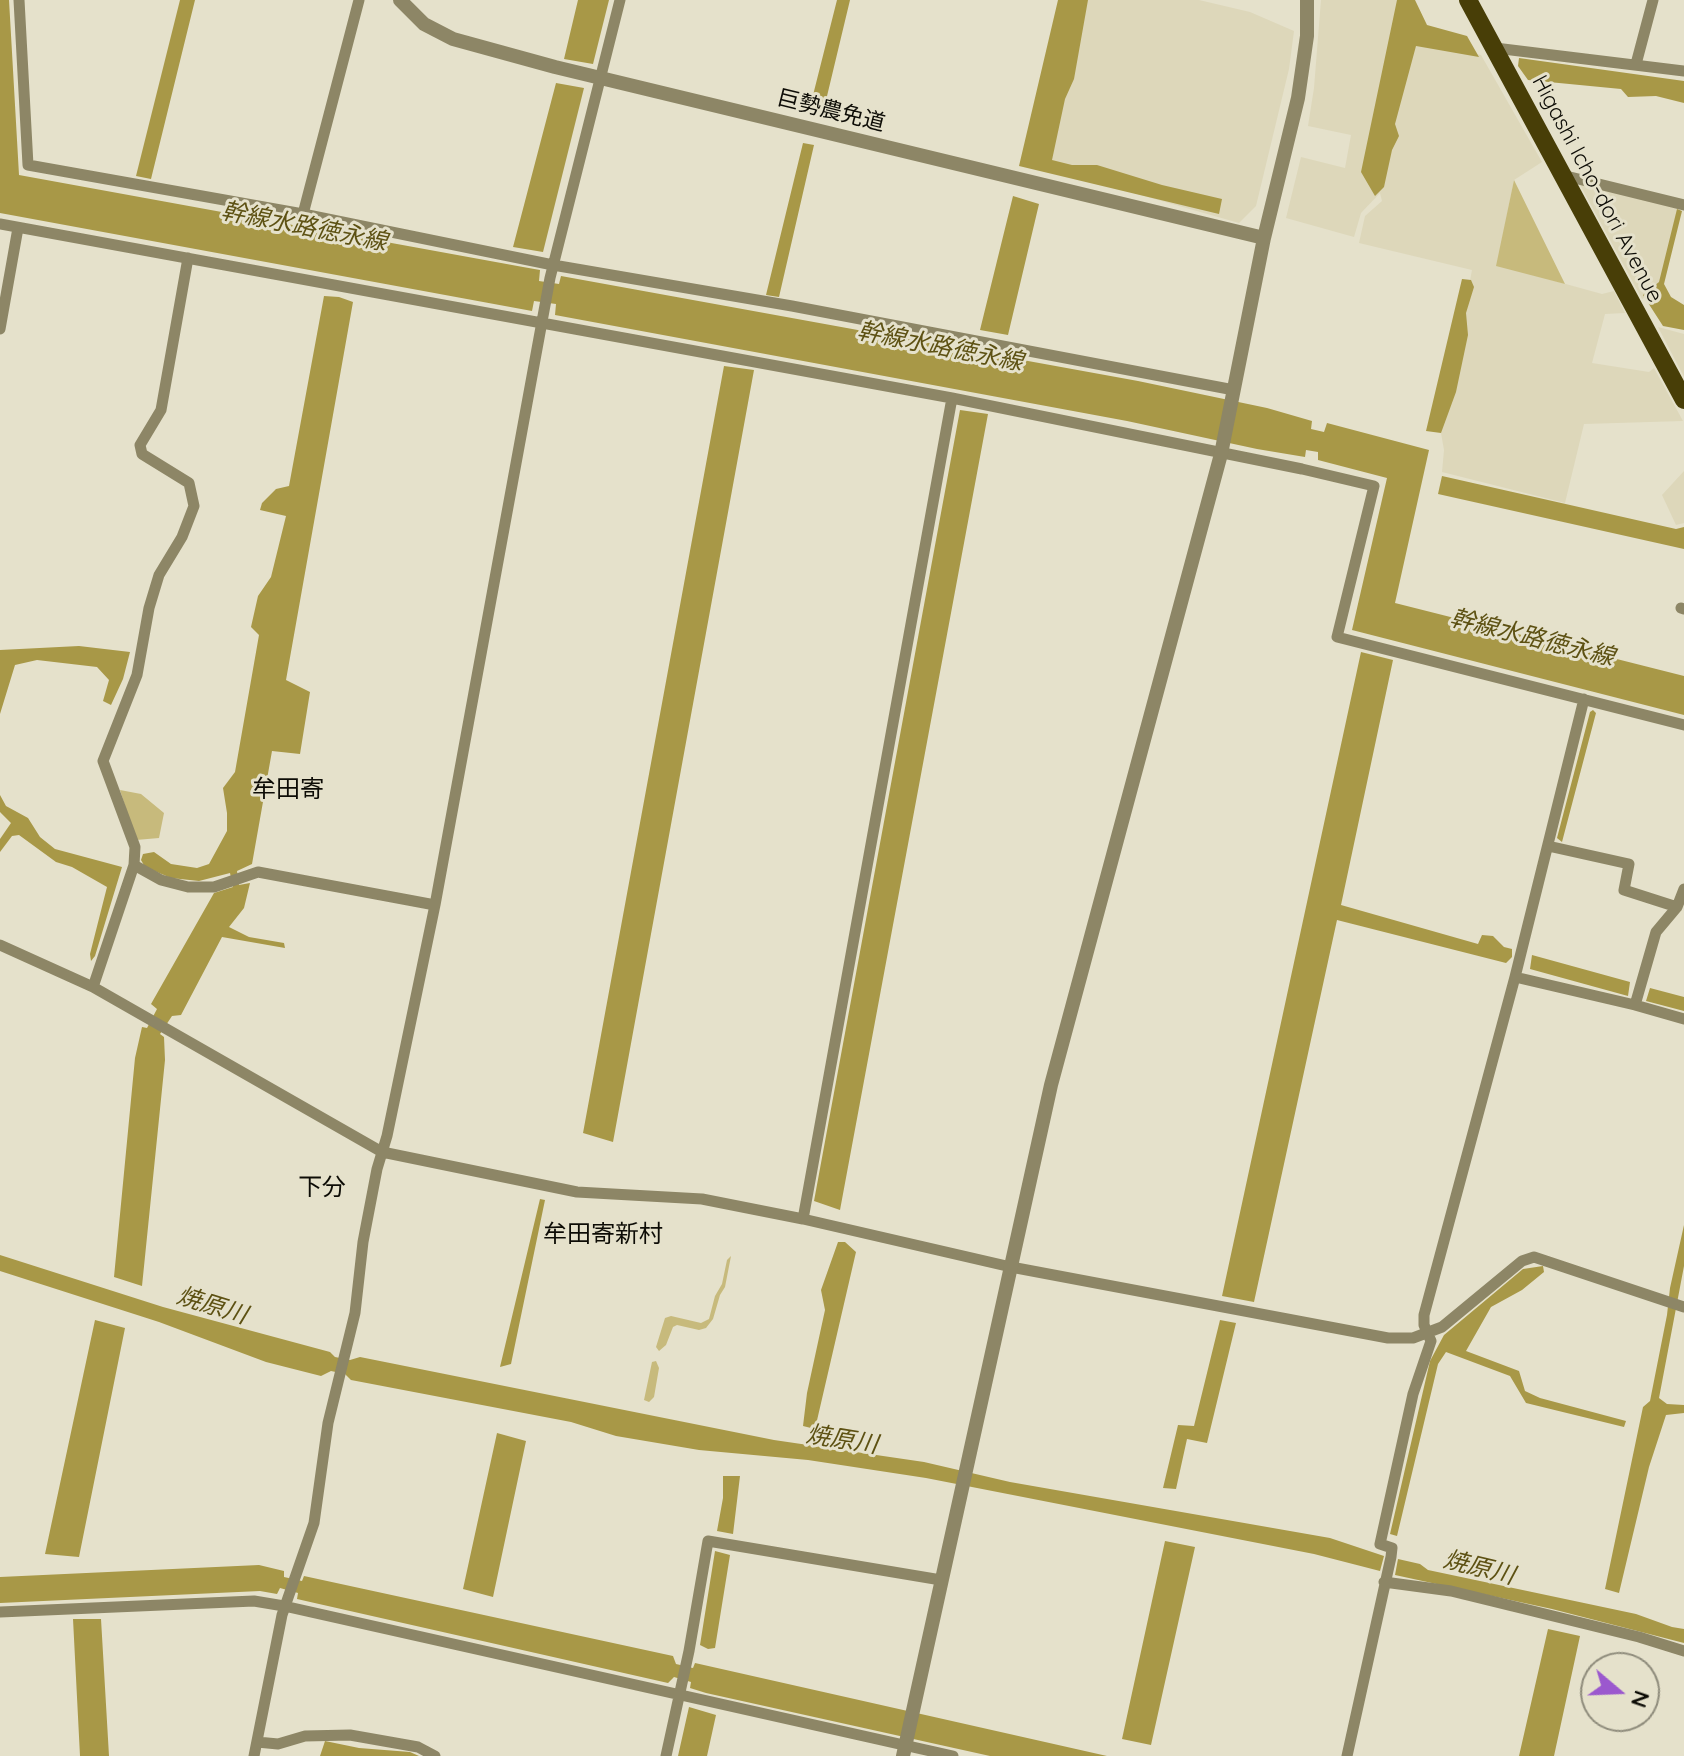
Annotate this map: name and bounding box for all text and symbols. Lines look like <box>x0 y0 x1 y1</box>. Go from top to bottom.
street label: Higashi Icho-dori Avenue <box>1526 71 1668 307</box>
street label: 巨勢農免道 <box>774 85 888 137</box>
water label: 幹線水路徳永線 <box>219 197 389 257</box>
water label: 幹線水路徳永線 <box>855 317 1025 377</box>
water label: 幹線水路徳永線 <box>1447 604 1617 672</box>
district label: 牟田寄 <box>252 776 324 804</box>
district label: 下分 <box>298 1174 346 1202</box>
district label: 牟田寄新村 <box>543 1221 663 1249</box>
water label: 焼原川 <box>173 1282 251 1330</box>
water label: 焼原川 <box>804 1420 880 1460</box>
water label: 焼原川 <box>1441 1545 1517 1591</box>
north arrow <box>1580 1652 1660 1732</box>
text: N <box>1625 1687 1657 1711</box>

